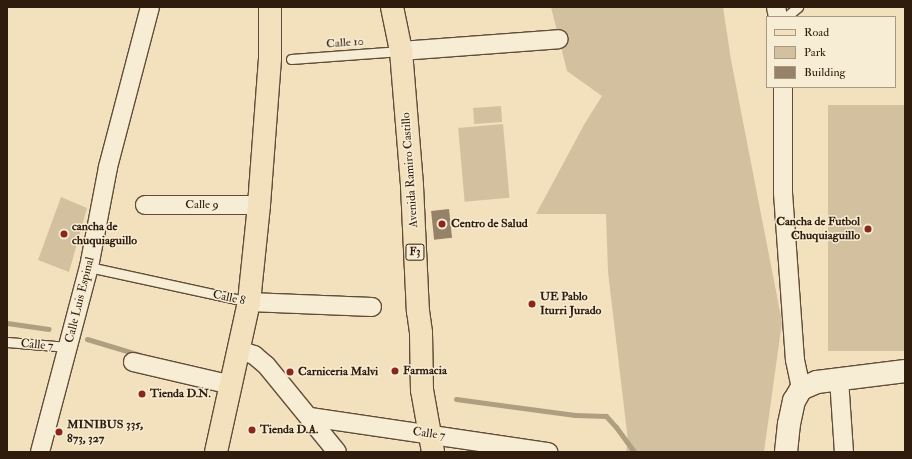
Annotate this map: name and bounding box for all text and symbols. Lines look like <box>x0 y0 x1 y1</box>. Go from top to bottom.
legend <box>766 16 896 88</box>
text: Road <box>804 25 829 40</box>
street label: Calle 10 <box>326 35 364 51</box>
text: Park <box>804 45 826 60</box>
text: Building <box>804 65 845 80</box>
street label: Avenida Ramiro Castillo <box>399 112 421 228</box>
street label: Calle 9 <box>185 198 219 212</box>
place label: Cancha de Futbol Chuquiaguillo <box>776 215 860 243</box>
place label: Centro de Salud <box>451 217 528 231</box>
marker: Centro de Salud <box>436 218 448 230</box>
place label: cancha de chuquiaguillo <box>72 220 137 248</box>
marker: Cancha de Futbol Chuquiaguillo <box>863 224 873 234</box>
marker: cancha de chuquiaguillo <box>59 229 69 239</box>
road number: F3 <box>405 243 425 261</box>
street label: Calle Luis Espinal <box>62 255 98 345</box>
street label: Calle 8 <box>211 288 247 308</box>
place label: UE Pablo Iturri Jurado <box>540 290 601 318</box>
marker: UE Pablo Iturri Jurado <box>527 299 537 309</box>
street label: Calle 7 <box>20 336 54 354</box>
place label: Farmacia <box>403 364 447 378</box>
place label: Carniceria Malvi <box>298 365 378 379</box>
marker: Farmacia <box>390 366 400 376</box>
marker: Carniceria Malvi <box>285 367 295 377</box>
place label: Tienda D.N. <box>150 387 211 401</box>
marker: Tienda D.N. <box>137 389 147 399</box>
place label: MINIBUS 335, 873, 327 <box>67 418 143 446</box>
place label: Tienda D.A. <box>260 423 318 437</box>
marker: Tienda D.A. <box>247 425 257 435</box>
street label: Calle 7 <box>412 425 446 443</box>
marker: MINIBUS 335, 873, 327 <box>54 427 64 437</box>

